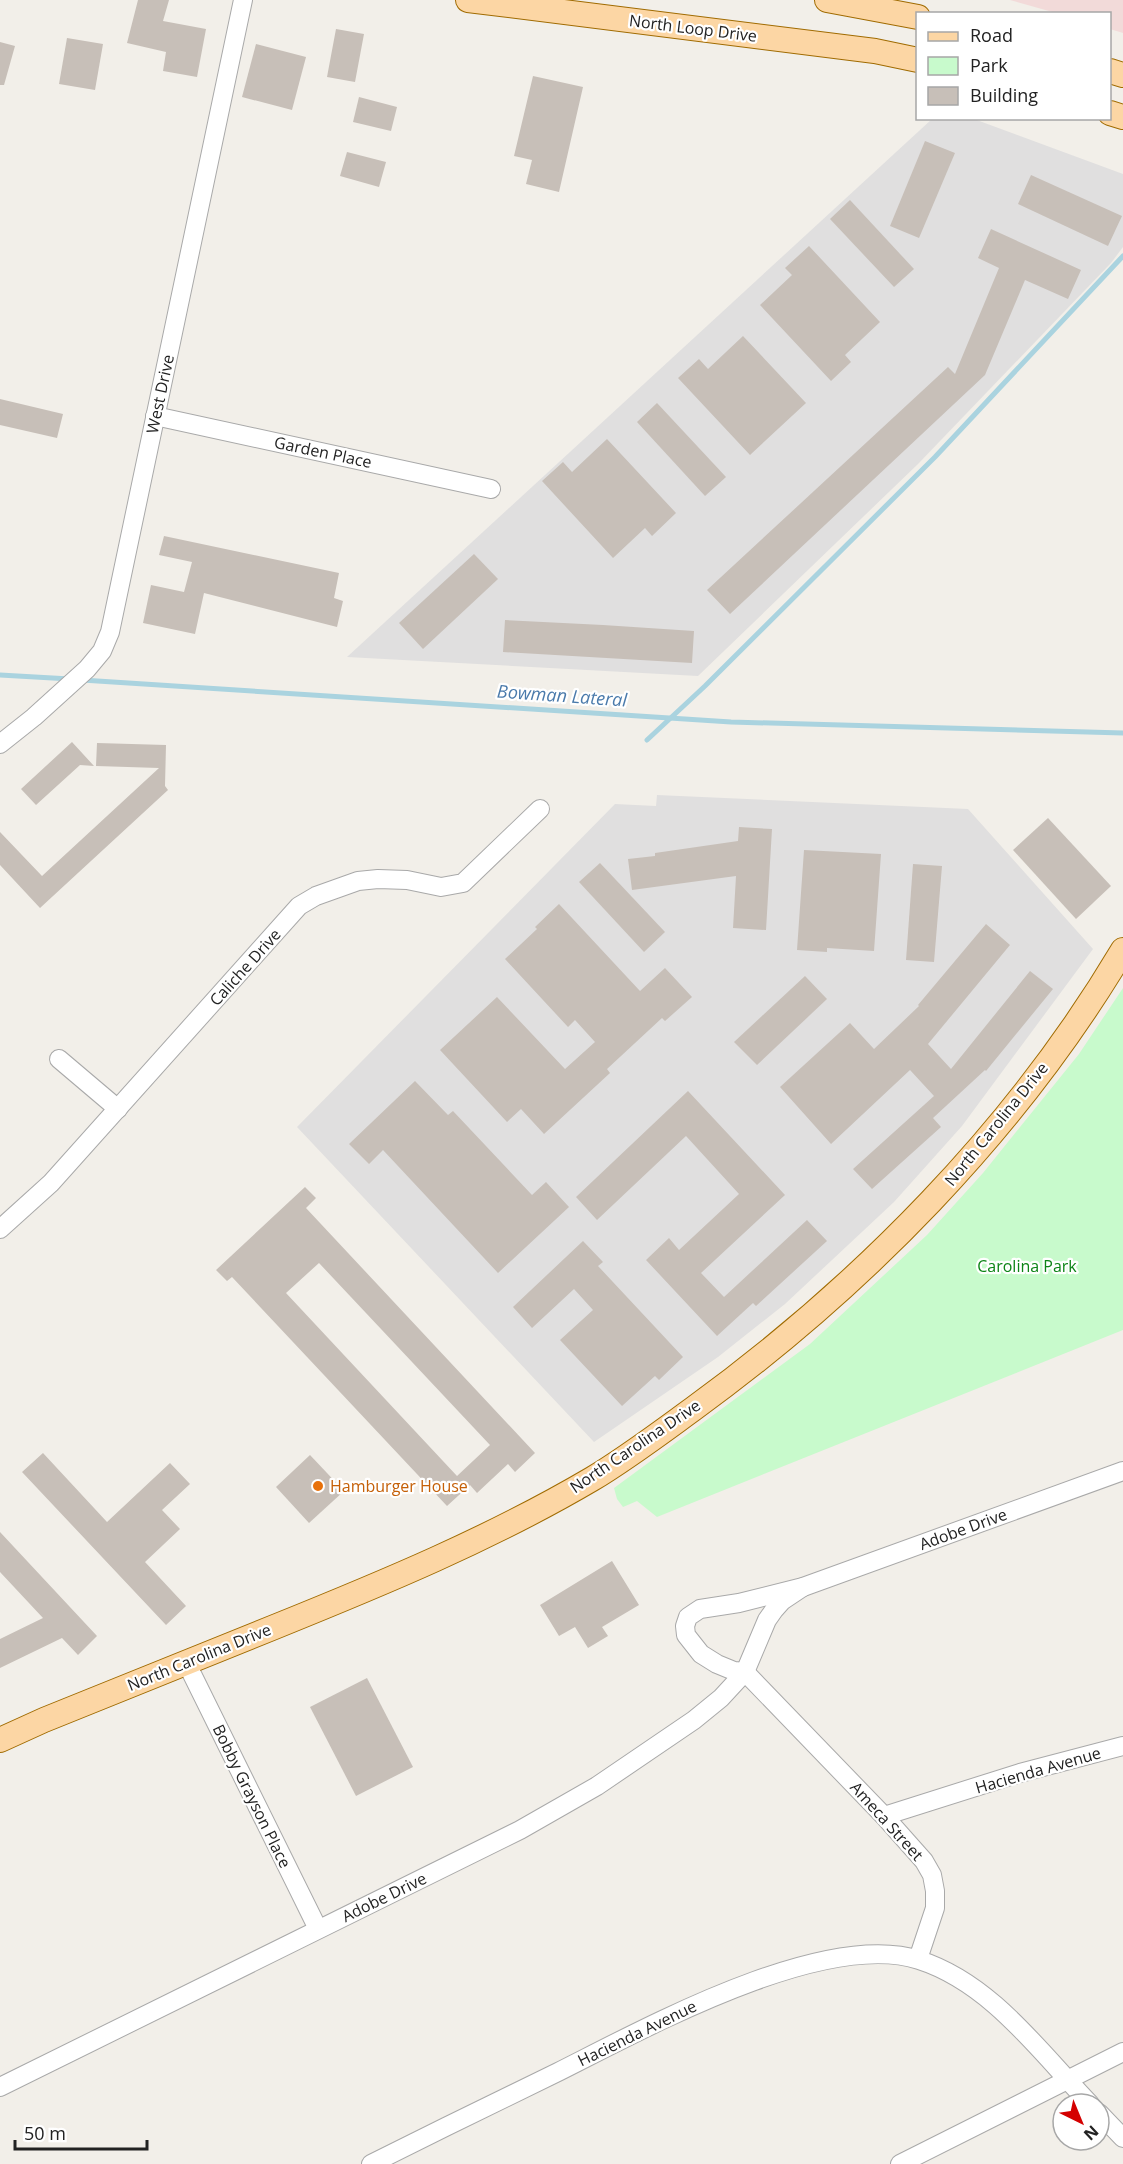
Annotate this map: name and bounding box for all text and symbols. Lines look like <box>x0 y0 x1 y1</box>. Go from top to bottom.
street label: North Loop Drive <box>628 9 758 47</box>
legend <box>916 12 1111 120</box>
text: Road <box>970 23 1013 47</box>
text: Park <box>970 53 1008 77</box>
text: Building <box>970 83 1038 107</box>
street label: West Drive <box>141 352 179 436</box>
street label: Garden Place <box>272 431 374 473</box>
water label: Bowman Lateral <box>496 678 628 712</box>
street label: Caliche Drive <box>204 924 286 1010</box>
street label: North Carolina Drive <box>939 1058 1053 1190</box>
park label: Carolina Park <box>977 1255 1077 1277</box>
street label: North Carolina Drive <box>565 1394 705 1498</box>
place label: Hamburger House <box>330 1475 468 1497</box>
marker: Hamburger House <box>311 1479 325 1493</box>
street label: Adobe Drive <box>916 1503 1010 1555</box>
street label: North Carolina Drive <box>124 1618 274 1696</box>
street label: Bobby Grayson Place <box>208 1721 296 1871</box>
street label: Hacienda Avenue <box>973 1742 1103 1798</box>
street label: Ameca Street <box>846 1777 929 1865</box>
street label: Adobe Drive <box>338 1867 430 1927</box>
street label: Hacienda Avenue <box>574 1995 700 2071</box>
north arrow <box>1051 2092 1111 2152</box>
scale bar <box>15 2113 147 2151</box>
text: N <box>1079 2120 1103 2145</box>
text: 50 m <box>24 2121 66 2145</box>

